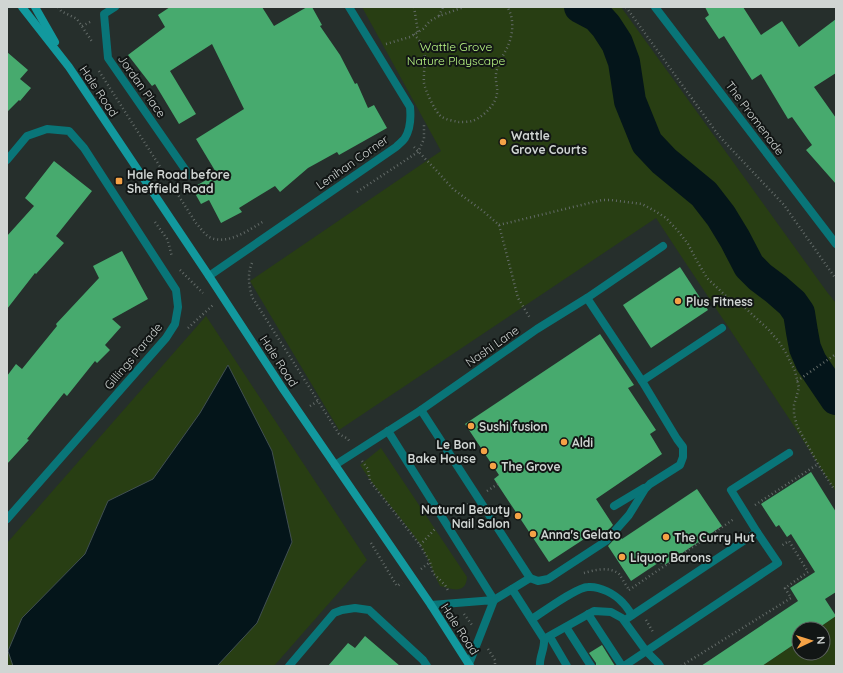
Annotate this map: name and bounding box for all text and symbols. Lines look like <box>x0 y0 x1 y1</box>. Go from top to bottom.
park label: Wattle Grove Nature Playscape <box>407 39 505 68</box>
street label: Jordan Place <box>115 52 169 121</box>
street label: Hale Road <box>76 63 122 119</box>
street label: The Promenade <box>722 78 788 158</box>
place label: Wattle Grove Courts <box>511 128 587 157</box>
street label: Lenihan Corner <box>313 131 391 193</box>
marker: Wattle Grove Courts <box>498 137 508 147</box>
place label: Hale Road before Sheffield Road <box>127 167 230 196</box>
marker: Hale Road before Sheffield Road <box>114 176 124 186</box>
place label: Plus Fitness <box>686 294 753 309</box>
marker: Plus Fitness <box>673 296 683 306</box>
street label: Gillings Parade <box>101 319 165 392</box>
street label: Nashi Lane <box>462 322 522 370</box>
street label: Hale Road <box>257 332 301 390</box>
place label: Sushi fusion <box>479 419 548 434</box>
marker: Sushi fusion <box>466 421 476 431</box>
place label: Aldi <box>572 435 593 450</box>
place label: Le Bon Bake House <box>408 437 476 466</box>
marker: Aldi <box>559 437 569 447</box>
marker: Le Bon Bake House <box>479 446 489 456</box>
place label: The Grove <box>501 459 560 474</box>
marker: The Grove <box>488 461 498 471</box>
place label: Natural Beauty Nail Salon <box>421 502 510 531</box>
marker: Natural Beauty Nail Salon <box>513 511 523 521</box>
place label: Anna's Gelato <box>541 527 621 542</box>
marker: Anna's Gelato <box>528 529 538 539</box>
place label: The Curry Hut <box>674 530 755 545</box>
marker: The Curry Hut <box>661 532 671 542</box>
place label: Liquor Barons <box>630 550 711 565</box>
marker: Liquor Barons <box>617 552 627 562</box>
street label: Hale Road <box>438 600 482 658</box>
north arrow <box>791 621 831 661</box>
text: N <box>814 636 828 645</box>

